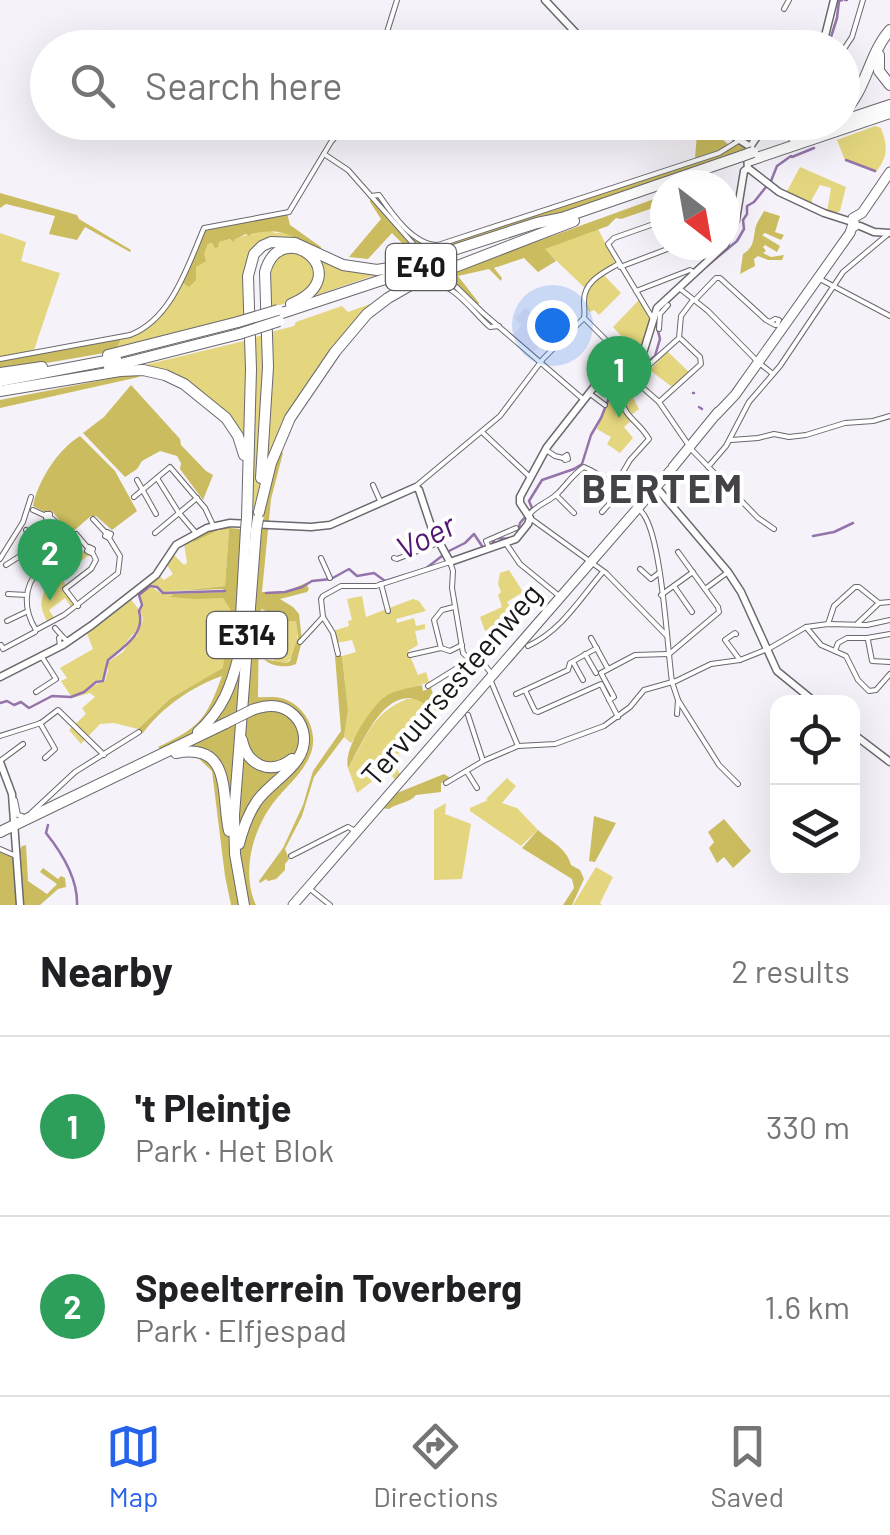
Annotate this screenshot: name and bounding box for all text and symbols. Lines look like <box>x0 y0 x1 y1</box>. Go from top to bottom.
search box <box>30 30 860 140</box>
icon: search <box>65 58 120 113</box>
text: Search here <box>145 62 343 108</box>
north arrow <box>650 170 740 260</box>
road number: E40 <box>386 244 456 290</box>
your location <box>527 300 578 351</box>
pin: 1 <box>586 336 652 418</box>
district label: BERTEM <box>581 463 745 511</box>
water label: Voer <box>389 504 463 566</box>
pin: 2 <box>18 518 82 601</box>
street label: Tervuursesteenweg <box>353 575 548 792</box>
road number: E314 <box>207 612 287 658</box>
map controls <box>770 695 860 875</box>
button: locate <box>770 695 860 785</box>
button: layers <box>770 785 860 875</box>
text: Nearby <box>40 945 173 995</box>
text: 2 results <box>731 951 850 989</box>
text: 't Pleintje <box>135 1084 291 1130</box>
text: 1 <box>67 1107 78 1145</box>
text: 330 m <box>766 1107 850 1145</box>
text: Park · Het Blok <box>135 1130 334 1168</box>
text: Speelterrein Toverberg <box>135 1264 522 1310</box>
text: 2 <box>64 1287 81 1325</box>
text: 1.6 km <box>765 1287 850 1325</box>
text: Park · Elfjespad <box>135 1310 347 1348</box>
tab: Map <box>106 1419 161 1513</box>
tab: Directions <box>373 1419 498 1513</box>
tab: Saved <box>710 1419 784 1513</box>

